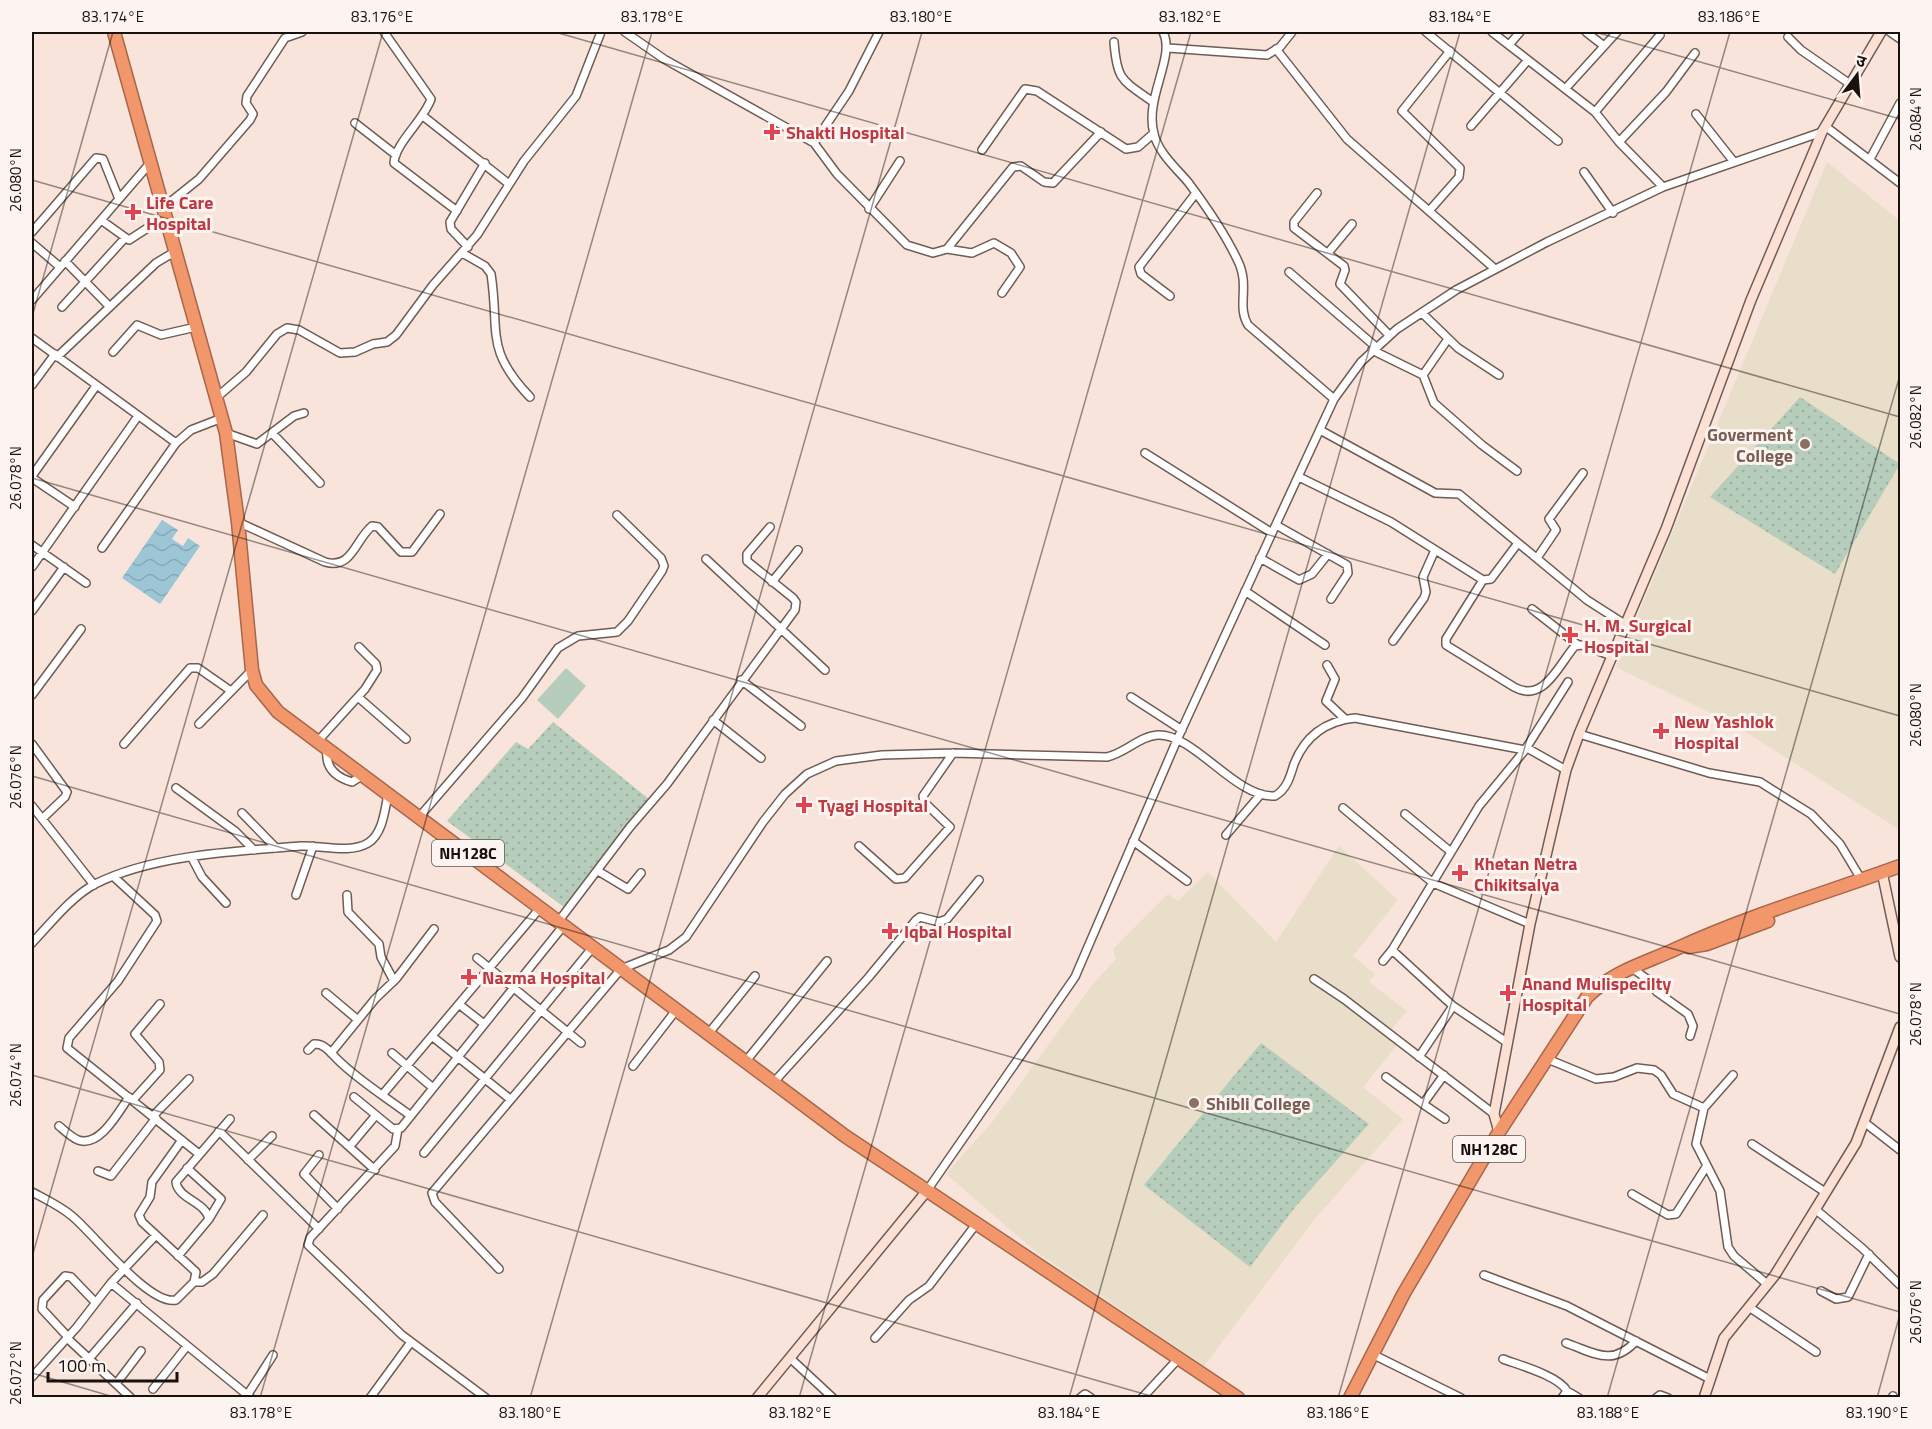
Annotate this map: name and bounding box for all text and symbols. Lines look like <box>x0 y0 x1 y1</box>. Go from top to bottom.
text: 83.174°E <box>82 5 144 28</box>
text: 83.176°E <box>351 5 413 28</box>
text: 83.178°E <box>621 5 683 28</box>
text: 83.180°E <box>890 5 952 28</box>
text: 83.182°E <box>1159 5 1221 28</box>
text: 83.184°E <box>1429 5 1491 28</box>
text: 83.186°E <box>1698 5 1760 28</box>
north arrow <box>1827 45 1887 105</box>
text: उ <box>1853 48 1870 74</box>
text: 26.084°N <box>1904 87 1927 151</box>
place label: Shakti Hospital <box>786 119 905 146</box>
marker: Shakti Hospital <box>763 123 781 141</box>
text: 26.080°N <box>4 148 27 212</box>
place label: Life Care Hospital <box>146 189 213 237</box>
marker: Life Care Hospital <box>124 203 142 221</box>
text: 26.082°N <box>1904 385 1927 449</box>
place label: Goverment College <box>1707 421 1793 469</box>
marker: Goverment College <box>1798 437 1812 451</box>
text: 26.078°N <box>4 446 27 510</box>
place label: H. M. Surgical Hospital <box>1584 612 1692 660</box>
marker: H. M. Surgical Hospital <box>1561 626 1579 644</box>
text: 26.080°N <box>1904 683 1927 747</box>
place label: New Yashlok Hospital <box>1674 708 1774 756</box>
marker: New Yashlok Hospital <box>1652 722 1670 740</box>
text: 26.076°N <box>4 745 27 809</box>
place label: Tyagi Hospital <box>818 792 928 819</box>
marker: Tyagi Hospital <box>795 796 813 814</box>
road number: NH128C <box>432 840 504 866</box>
place label: Khetan Netra Chikitsalya <box>1474 850 1577 898</box>
marker: Khetan Netra Chikitsalya <box>1451 864 1469 882</box>
place label: Iqbal Hospital <box>904 918 1012 945</box>
marker: Iqbal Hospital <box>881 922 899 940</box>
place label: Nazma Hospital <box>482 964 605 991</box>
marker: Nazma Hospital <box>460 968 478 986</box>
place label: Anand Mulispecilty Hospital <box>1522 970 1671 1018</box>
text: 26.078°N <box>1904 982 1927 1046</box>
marker: Anand Mulispecilty Hospital <box>1499 984 1517 1002</box>
text: 26.074°N <box>4 1043 27 1107</box>
place label: Shibli College <box>1206 1090 1311 1117</box>
marker: Shibli College <box>1187 1096 1201 1110</box>
road number: NH128C <box>1453 1136 1525 1162</box>
text: 26.076°N <box>1904 1280 1927 1344</box>
text: 26.072°N <box>4 1341 27 1405</box>
scale bar <box>48 1345 177 1383</box>
text: 100 m <box>57 1352 106 1379</box>
text: 83.178°E <box>230 1401 292 1424</box>
text: 83.180°E <box>499 1401 561 1424</box>
text: 83.182°E <box>769 1401 831 1424</box>
text: 83.184°E <box>1038 1401 1100 1424</box>
text: 83.186°E <box>1307 1401 1369 1424</box>
text: 83.188°E <box>1577 1401 1639 1424</box>
text: 83.190°E <box>1846 1401 1908 1424</box>

